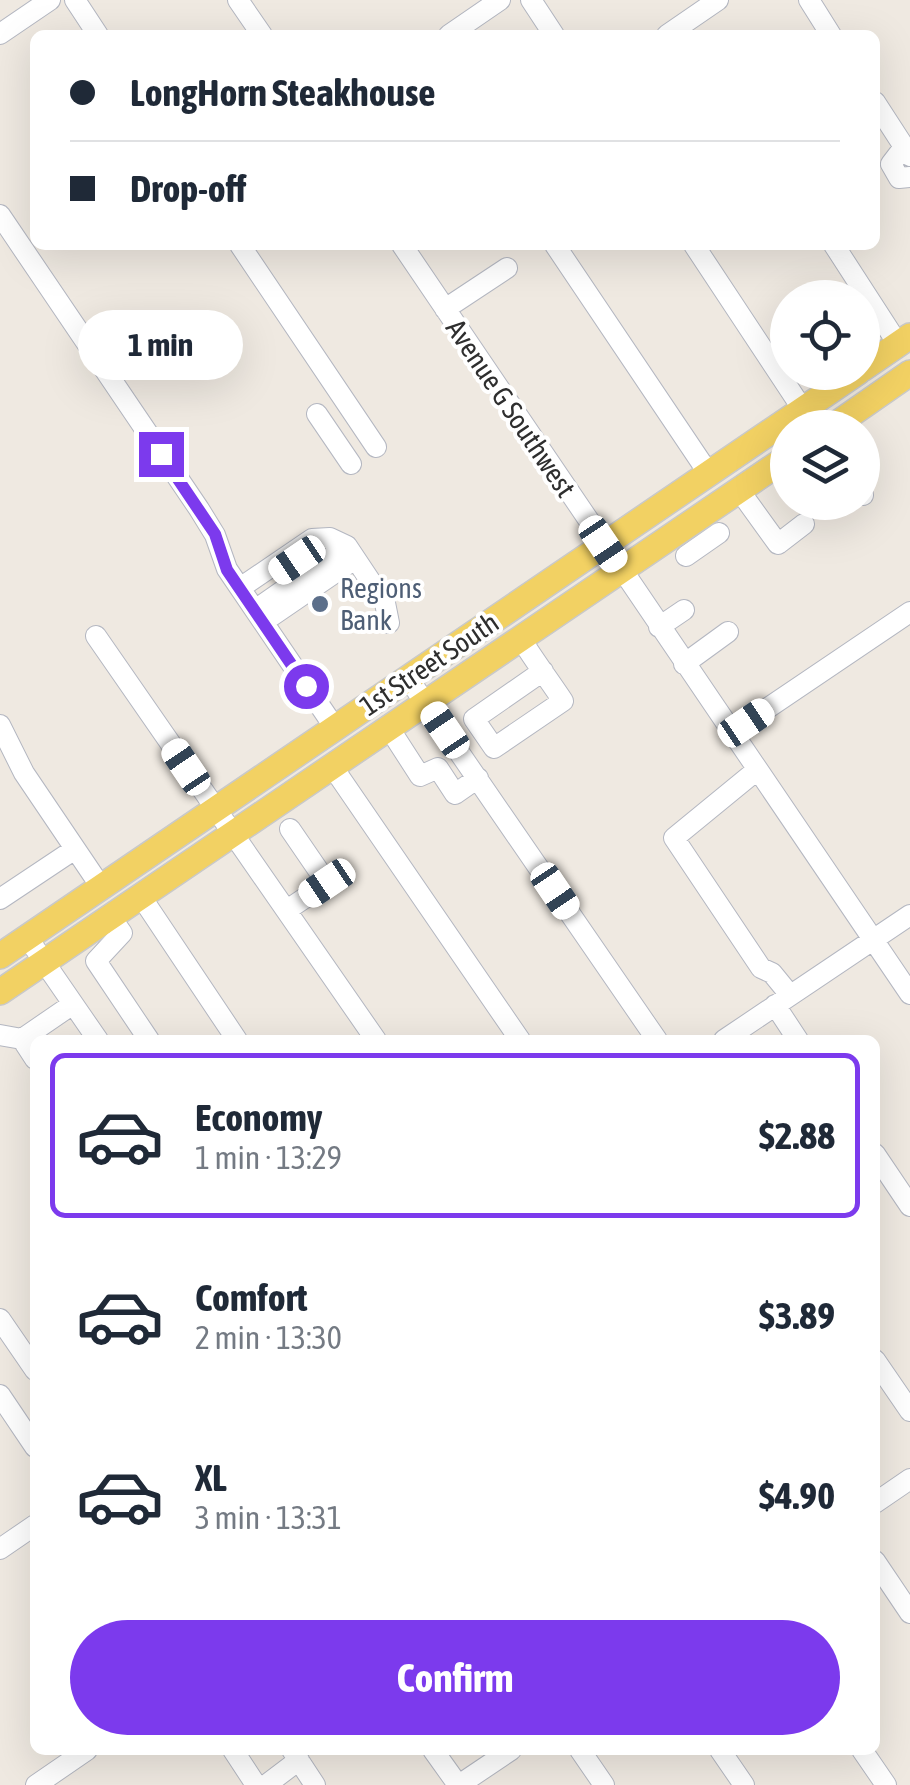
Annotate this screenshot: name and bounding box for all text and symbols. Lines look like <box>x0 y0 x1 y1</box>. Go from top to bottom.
text: LongHorn Steakhouse <box>130 71 436 114</box>
text: Drop-off <box>130 167 246 210</box>
map controls <box>770 280 880 520</box>
button: locate <box>770 280 880 390</box>
callout: 1 min <box>79 309 244 379</box>
street label: Avenue G Southwest <box>440 313 582 503</box>
text: 1 min <box>128 326 193 363</box>
button: layers <box>770 410 880 520</box>
route end <box>139 432 184 477</box>
car <box>574 511 632 577</box>
car <box>264 531 330 589</box>
place label: Regions Bank <box>340 572 422 636</box>
marker: Regions Bank <box>309 593 331 615</box>
street label: 1st Street South <box>354 606 504 722</box>
route start <box>284 664 329 709</box>
car <box>713 694 779 752</box>
car <box>416 697 474 763</box>
car <box>157 734 215 800</box>
car <box>294 854 360 912</box>
car <box>526 858 584 924</box>
icon: car <box>75 1091 165 1181</box>
text: Economy <box>195 1096 322 1139</box>
text: $2.88 <box>759 1114 835 1157</box>
text: 1 min · 13:29 <box>195 1139 342 1176</box>
icon: car <box>75 1271 165 1361</box>
text: Comfort <box>195 1276 307 1319</box>
text: $3.89 <box>759 1294 835 1337</box>
text: 2 min · 13:30 <box>195 1319 342 1356</box>
icon: car <box>75 1451 165 1541</box>
text: XL <box>195 1456 227 1499</box>
text: $4.90 <box>759 1474 835 1517</box>
text: 3 min · 13:31 <box>195 1499 342 1536</box>
button: Confirm <box>70 1620 840 1735</box>

